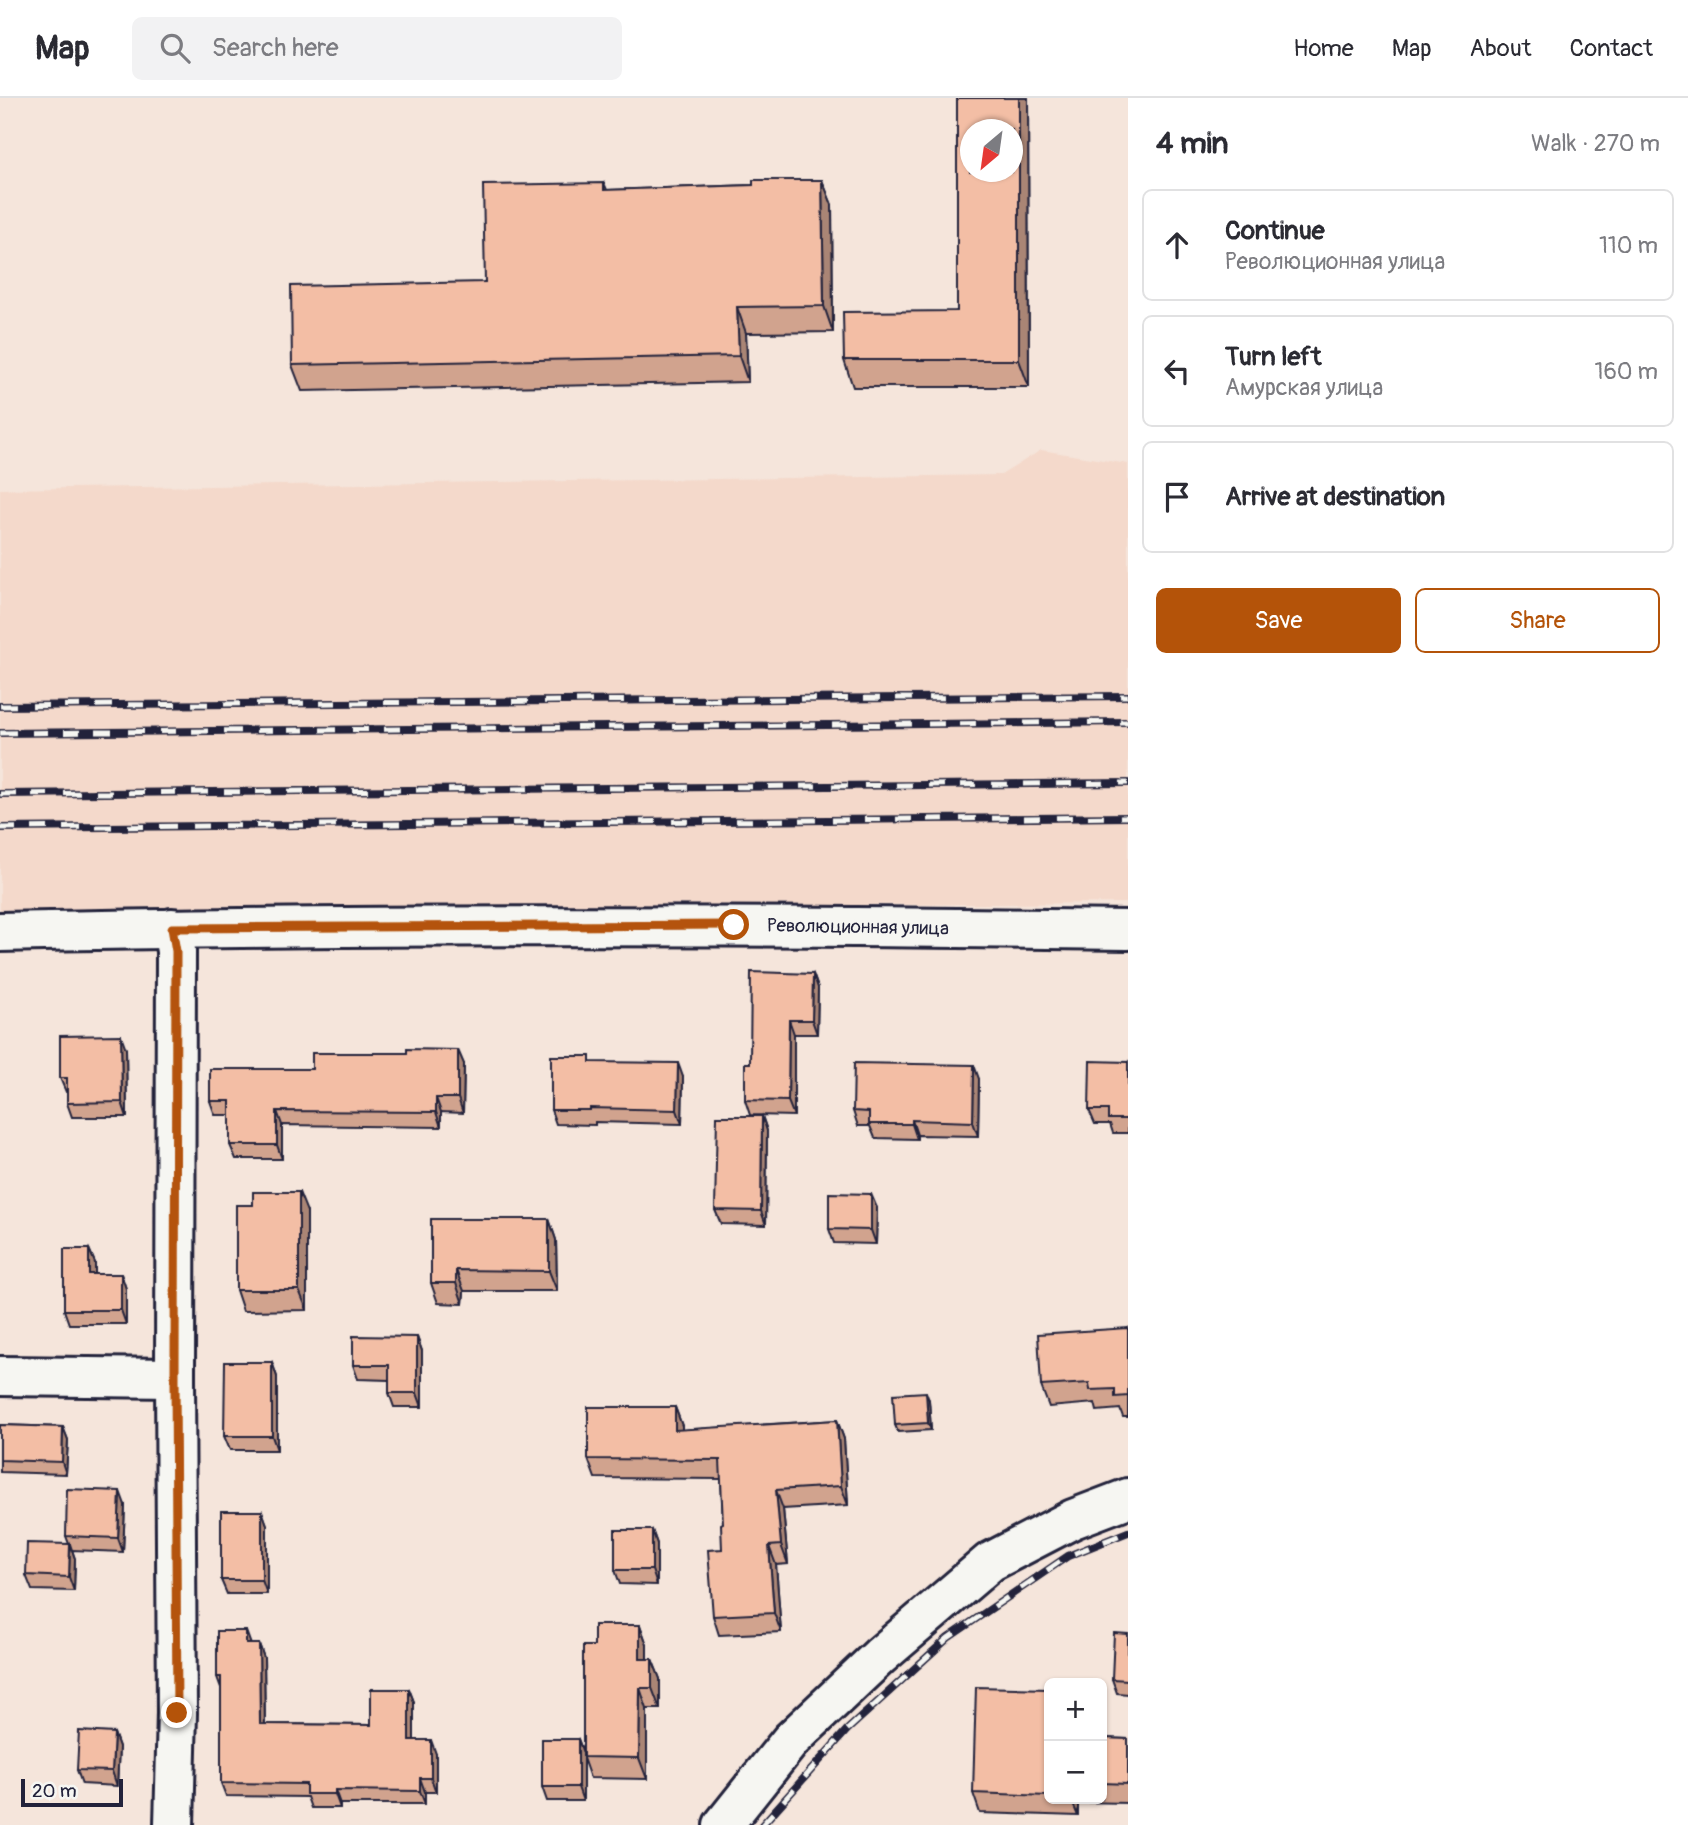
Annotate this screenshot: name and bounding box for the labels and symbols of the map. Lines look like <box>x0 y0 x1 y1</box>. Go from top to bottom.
north arrow <box>960 119 1023 182</box>
route start <box>718 909 749 940</box>
street label: Революционная улица <box>767 913 949 941</box>
route end <box>161 1697 192 1728</box>
scale bar <box>21 1776 122 1808</box>

